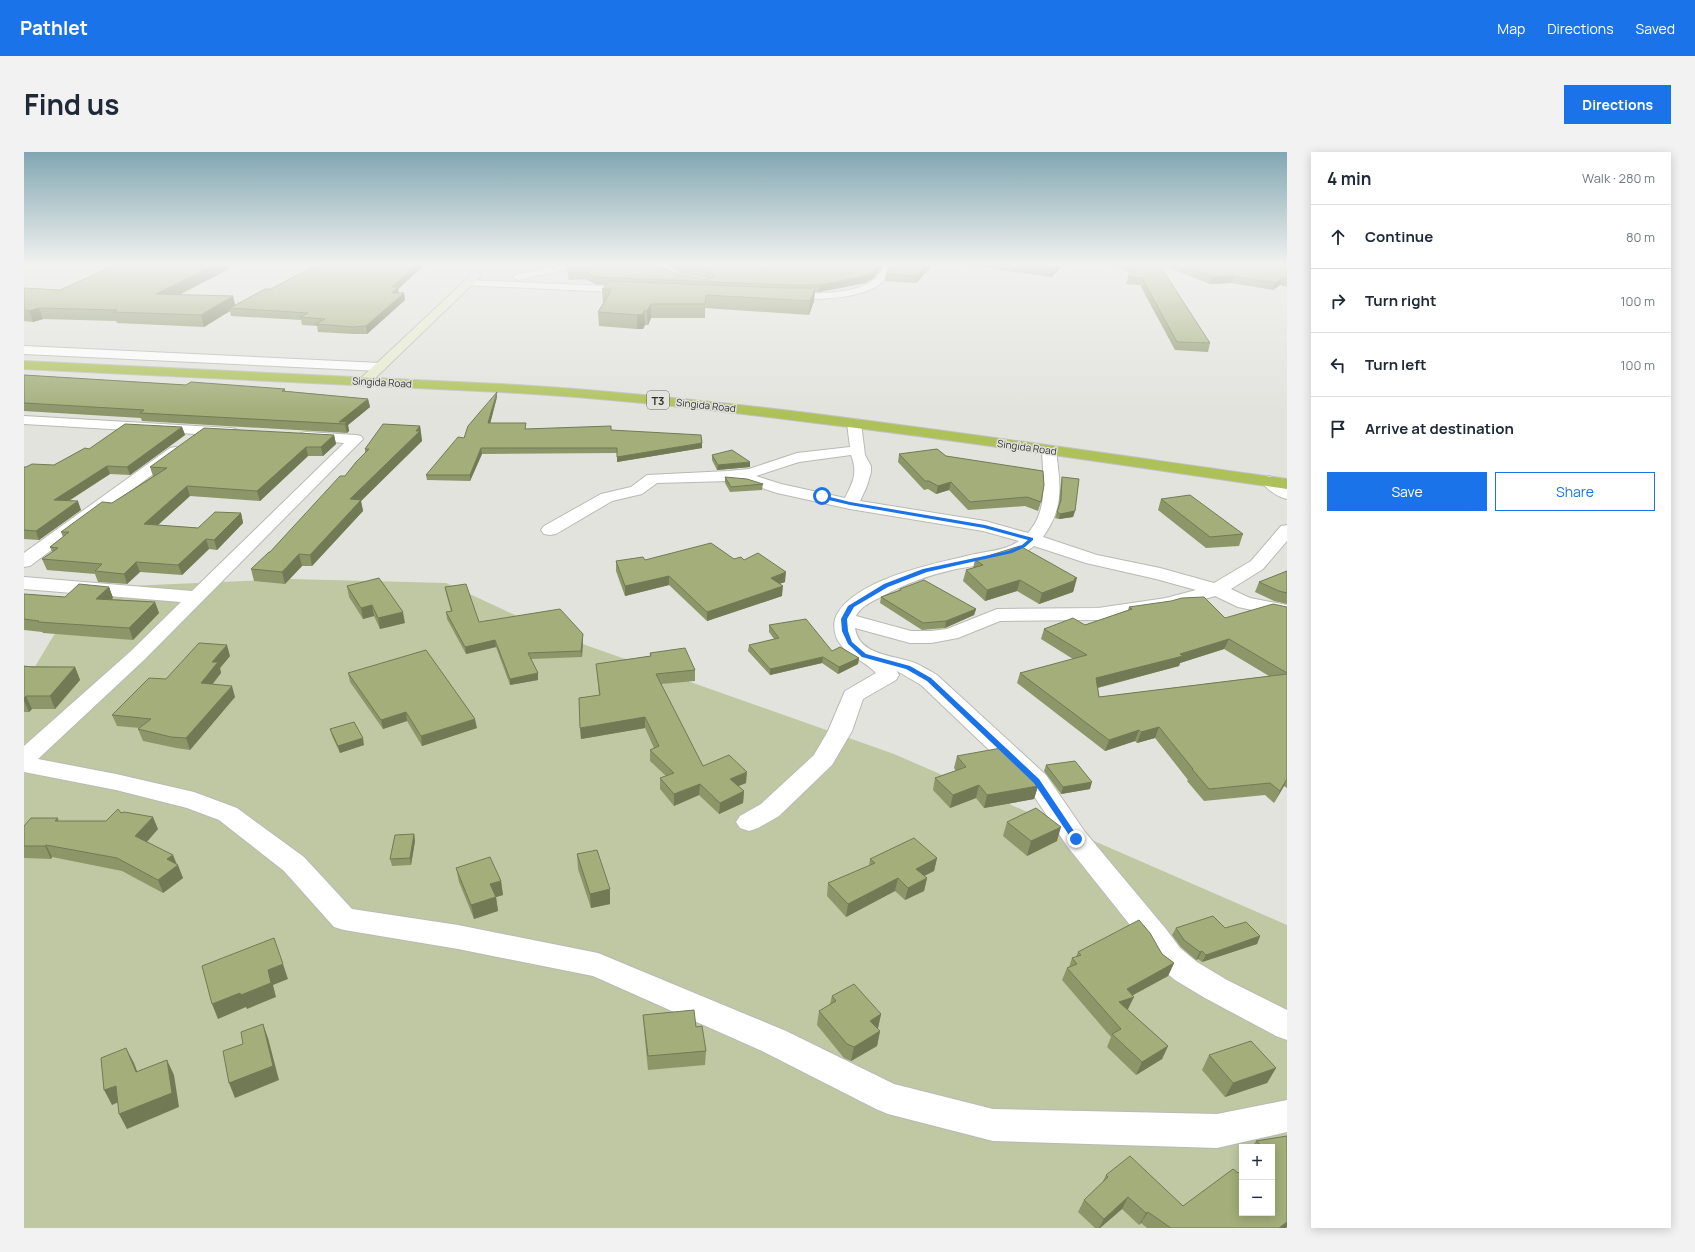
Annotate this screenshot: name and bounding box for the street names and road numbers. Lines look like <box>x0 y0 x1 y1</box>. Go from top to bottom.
street label: Singida Road <box>352 373 412 391</box>
road number: T3 <box>647 391 669 409</box>
street label: Singida Road <box>675 395 737 415</box>
street label: Singida Road <box>996 436 1058 458</box>

